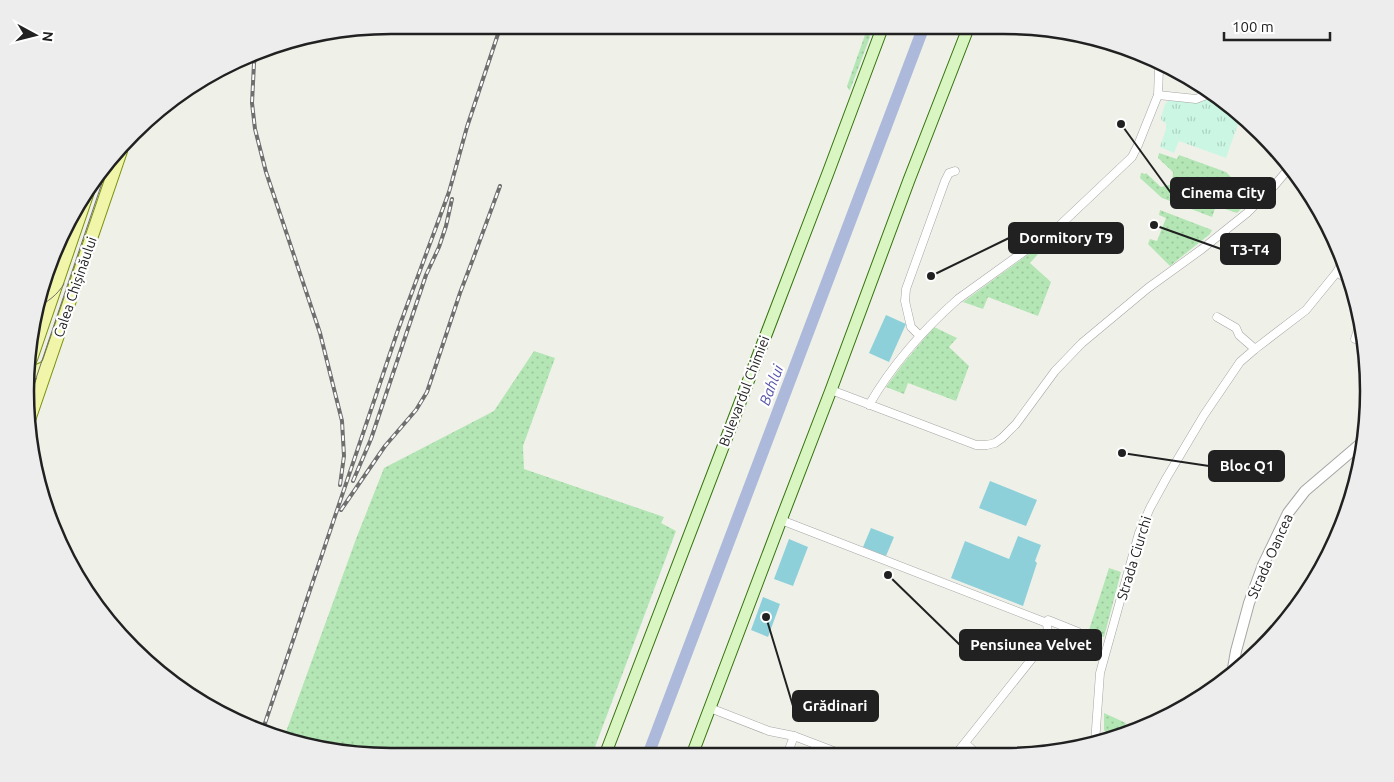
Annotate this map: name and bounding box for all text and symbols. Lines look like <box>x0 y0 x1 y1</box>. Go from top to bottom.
north arrow <box>10 10 60 60</box>
scale bar <box>1224 10 1330 42</box>
text: 100 m <box>1232 18 1274 35</box>
text: N <box>39 30 56 43</box>
callout: Cinema City <box>1171 178 1275 208</box>
text: Cinema City <box>1181 184 1265 201</box>
callout: Dormitory T9 <box>1009 223 1123 253</box>
text: Dormitory T9 <box>1019 229 1113 246</box>
callout: T3-T4 <box>1221 234 1280 264</box>
street label: Calea Chișinăului <box>50 235 100 339</box>
text: T3-T4 <box>1230 241 1270 258</box>
street label: Bulevardul Chimiei <box>716 333 772 449</box>
water label: Bahlui <box>756 361 787 408</box>
callout: Bloc Q1 <box>1209 451 1284 481</box>
text: Bloc Q1 <box>1220 457 1274 474</box>
street label: Strada Oancea <box>1244 511 1296 601</box>
street label: Strada Ciurchi <box>1114 514 1154 602</box>
callout: Pensiunea Velvet <box>960 630 1101 660</box>
text: Pensiunea Velvet <box>970 636 1092 653</box>
callout: Grădinari <box>793 691 878 721</box>
text: Grădinari <box>803 697 867 714</box>

